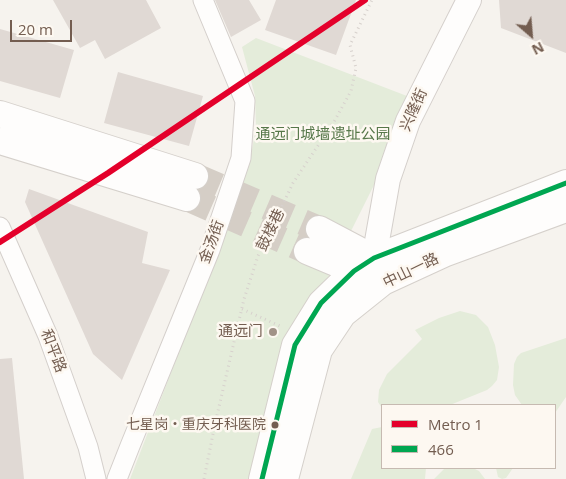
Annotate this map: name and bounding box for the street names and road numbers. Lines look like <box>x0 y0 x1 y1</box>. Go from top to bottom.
street label: 兴隆街 <box>397 86 431 134</box>
street label: 鼓楼巷 <box>253 206 289 254</box>
street label: 金汤街 <box>196 218 228 266</box>
street label: 中山一路 <box>380 250 442 292</box>
street label: 和平路 <box>37 327 69 375</box>

